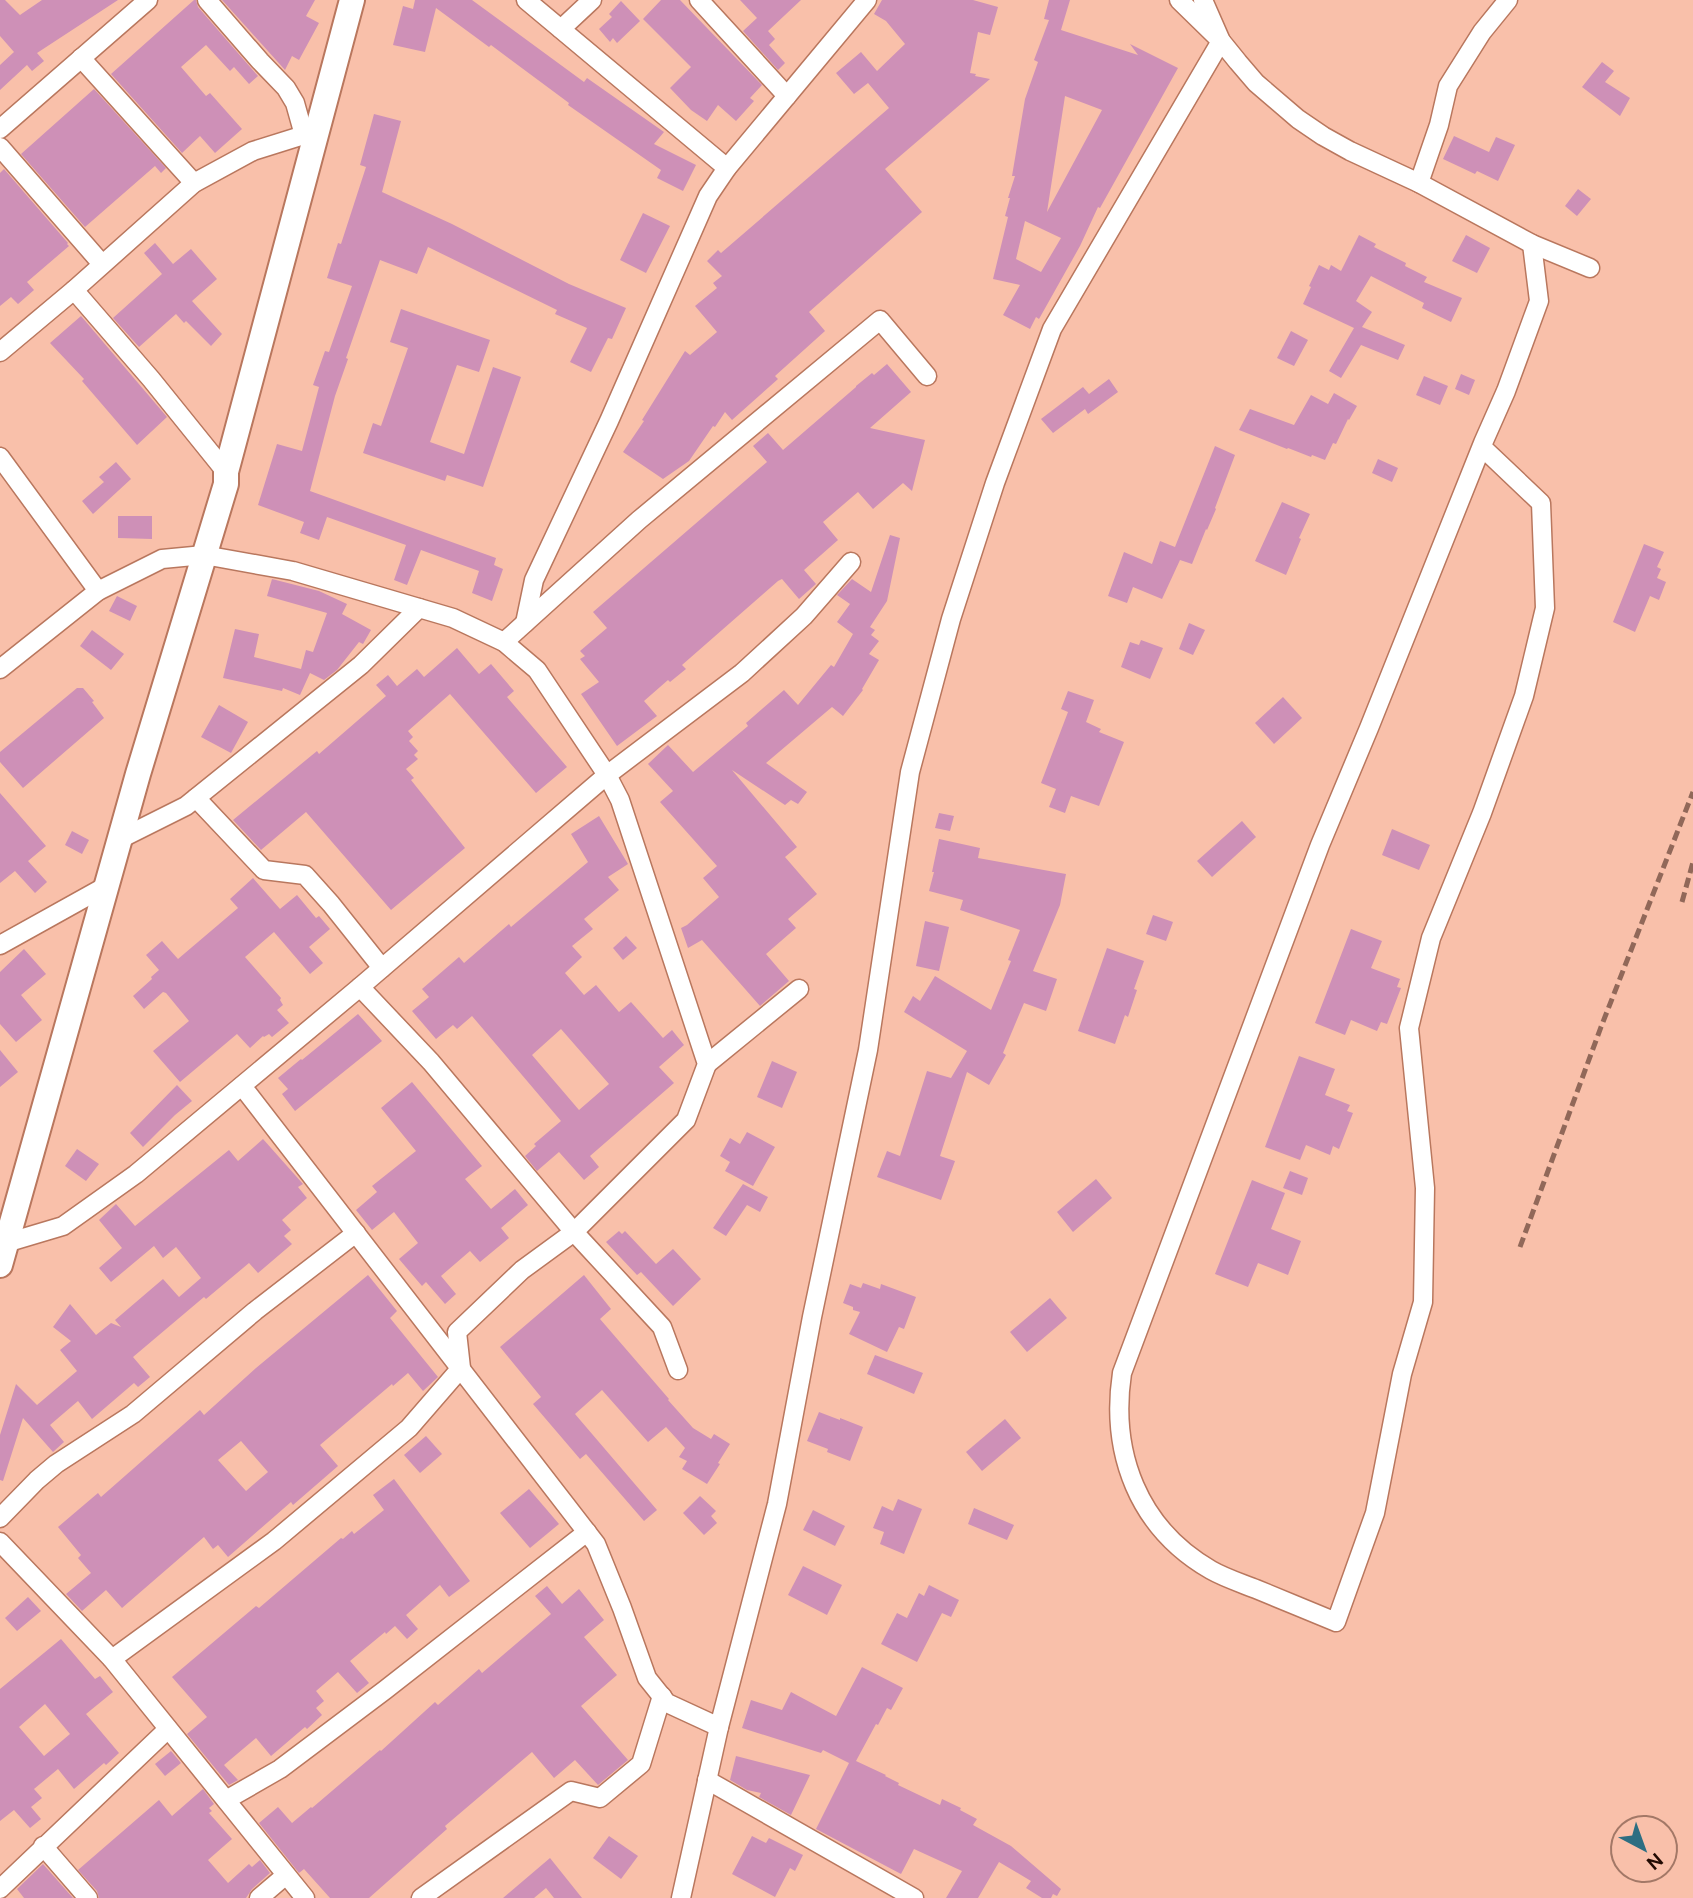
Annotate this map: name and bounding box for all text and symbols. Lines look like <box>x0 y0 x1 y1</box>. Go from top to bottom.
north arrow <box>1609 1814 1679 1884</box>
text: N <box>1641 1847 1668 1875</box>

